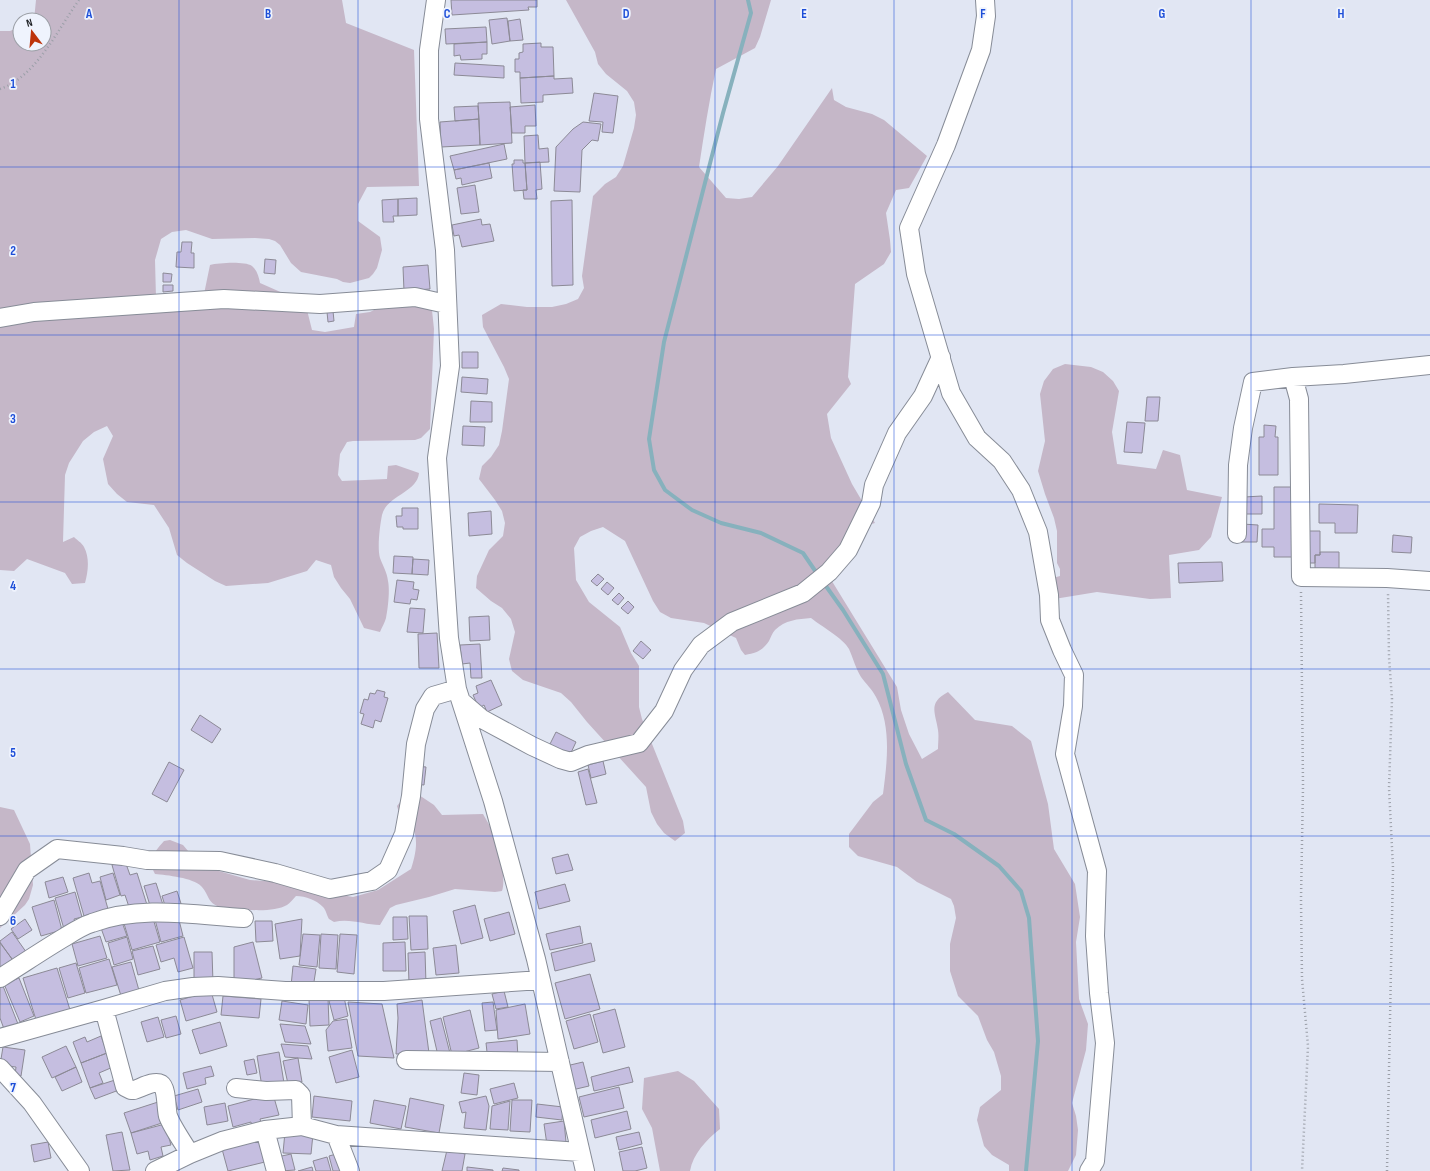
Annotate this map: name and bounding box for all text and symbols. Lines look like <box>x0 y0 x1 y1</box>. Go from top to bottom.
text: A <box>85 6 93 22</box>
text: B <box>265 6 271 22</box>
text: C <box>444 6 451 22</box>
text: D <box>623 6 630 22</box>
text: E <box>801 6 807 22</box>
text: F <box>980 6 986 22</box>
text: G <box>1159 6 1166 22</box>
text: H <box>1338 6 1345 22</box>
north arrow <box>12 12 52 52</box>
text: N <box>25 16 34 30</box>
text: 1 <box>10 76 16 92</box>
text: 2 <box>10 243 16 259</box>
text: 3 <box>10 411 16 427</box>
text: 4 <box>10 578 16 594</box>
text: 5 <box>10 745 16 761</box>
text: 6 <box>10 913 16 929</box>
text: 7 <box>10 1080 16 1096</box>

